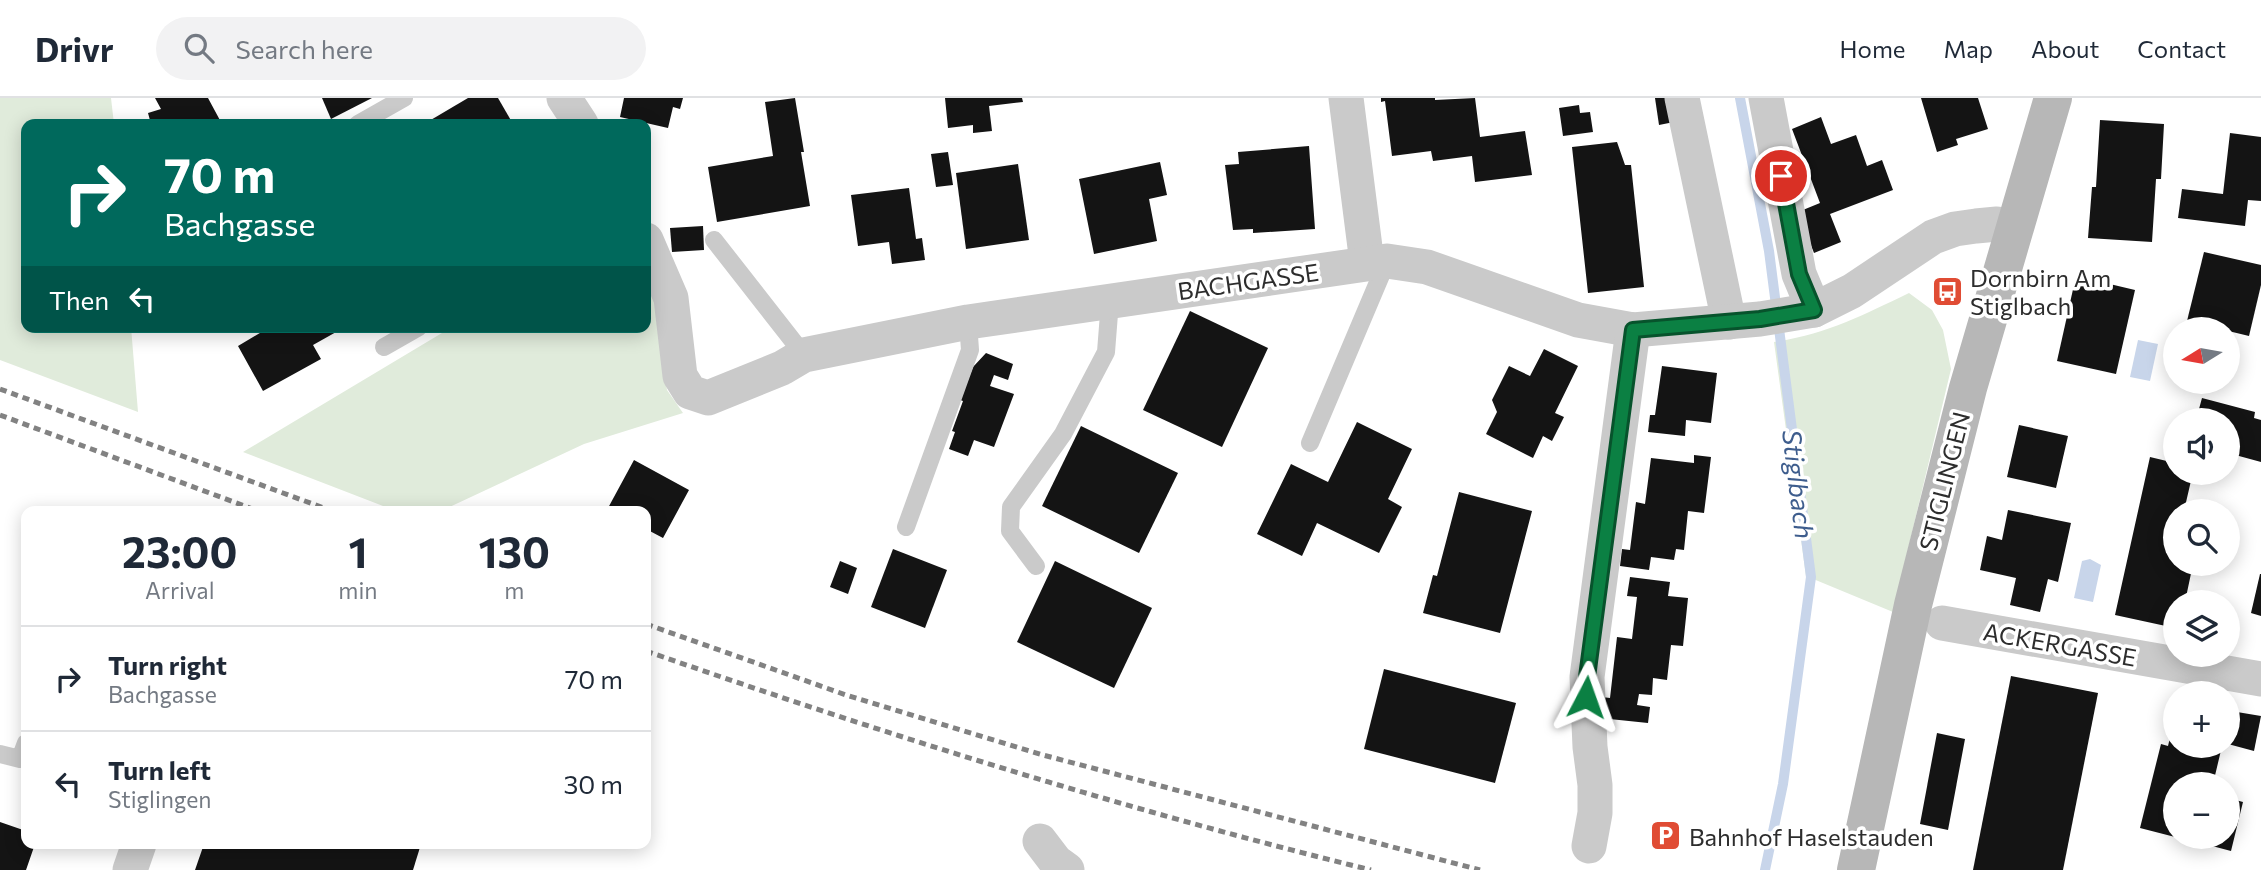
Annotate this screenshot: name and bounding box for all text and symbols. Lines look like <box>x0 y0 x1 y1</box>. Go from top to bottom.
search box <box>156 17 646 80</box>
text: Drivr <box>35 28 114 69</box>
icon: search <box>180 29 218 67</box>
text: Search here <box>236 33 373 64</box>
text: Home <box>1840 34 1906 63</box>
text: Map <box>1944 34 1993 63</box>
text: About <box>2031 34 2099 63</box>
text: Contact <box>2137 34 2226 63</box>
text: 70 m <box>164 143 275 203</box>
pin <box>1751 146 1811 206</box>
icon: right <box>49 147 140 238</box>
icon: arrive <box>1762 157 1800 195</box>
text: Bachgasse <box>164 203 315 243</box>
street label: BACHGASSE <box>1176 257 1320 305</box>
place label: Dornbirn Am Stiglbach <box>1970 263 2111 320</box>
bus stop icon: Dornbirn Am Stiglbach <box>1930 274 1964 308</box>
icon: left <box>123 280 161 318</box>
text: Then <box>49 284 109 315</box>
north arrow <box>2163 317 2240 394</box>
map controls <box>2163 317 2240 849</box>
button: sound <box>2163 408 2240 485</box>
street label: STIGLINGEN <box>1913 409 1975 553</box>
water label: Stiglbach <box>1777 428 1821 540</box>
button: search <box>2163 499 2240 576</box>
text: 23:00 <box>122 525 237 577</box>
text: 1 <box>348 525 367 577</box>
text: 130 <box>479 525 550 577</box>
text: Arrival <box>145 576 214 604</box>
text: min <box>338 576 378 604</box>
text: m <box>504 576 524 604</box>
button: layers <box>2163 590 2240 667</box>
street label: ACKERGASSE <box>1981 616 2139 672</box>
text: Turn right <box>108 649 227 680</box>
icon: right <box>49 660 87 698</box>
position arrow <box>1549 660 1623 734</box>
text: 70 m <box>565 663 623 694</box>
text: Bachgasse <box>108 680 217 708</box>
button: + <box>2163 681 2240 758</box>
text: Turn left <box>108 754 211 785</box>
icon: left <box>49 765 87 803</box>
text: 30 m <box>564 768 623 799</box>
button: − <box>2163 772 2240 849</box>
text: Stiglingen <box>108 785 212 813</box>
parking icon: Bahnhof Haselstauden <box>1649 819 1683 853</box>
place label: Bahnhof Haselstauden <box>1689 822 1934 851</box>

